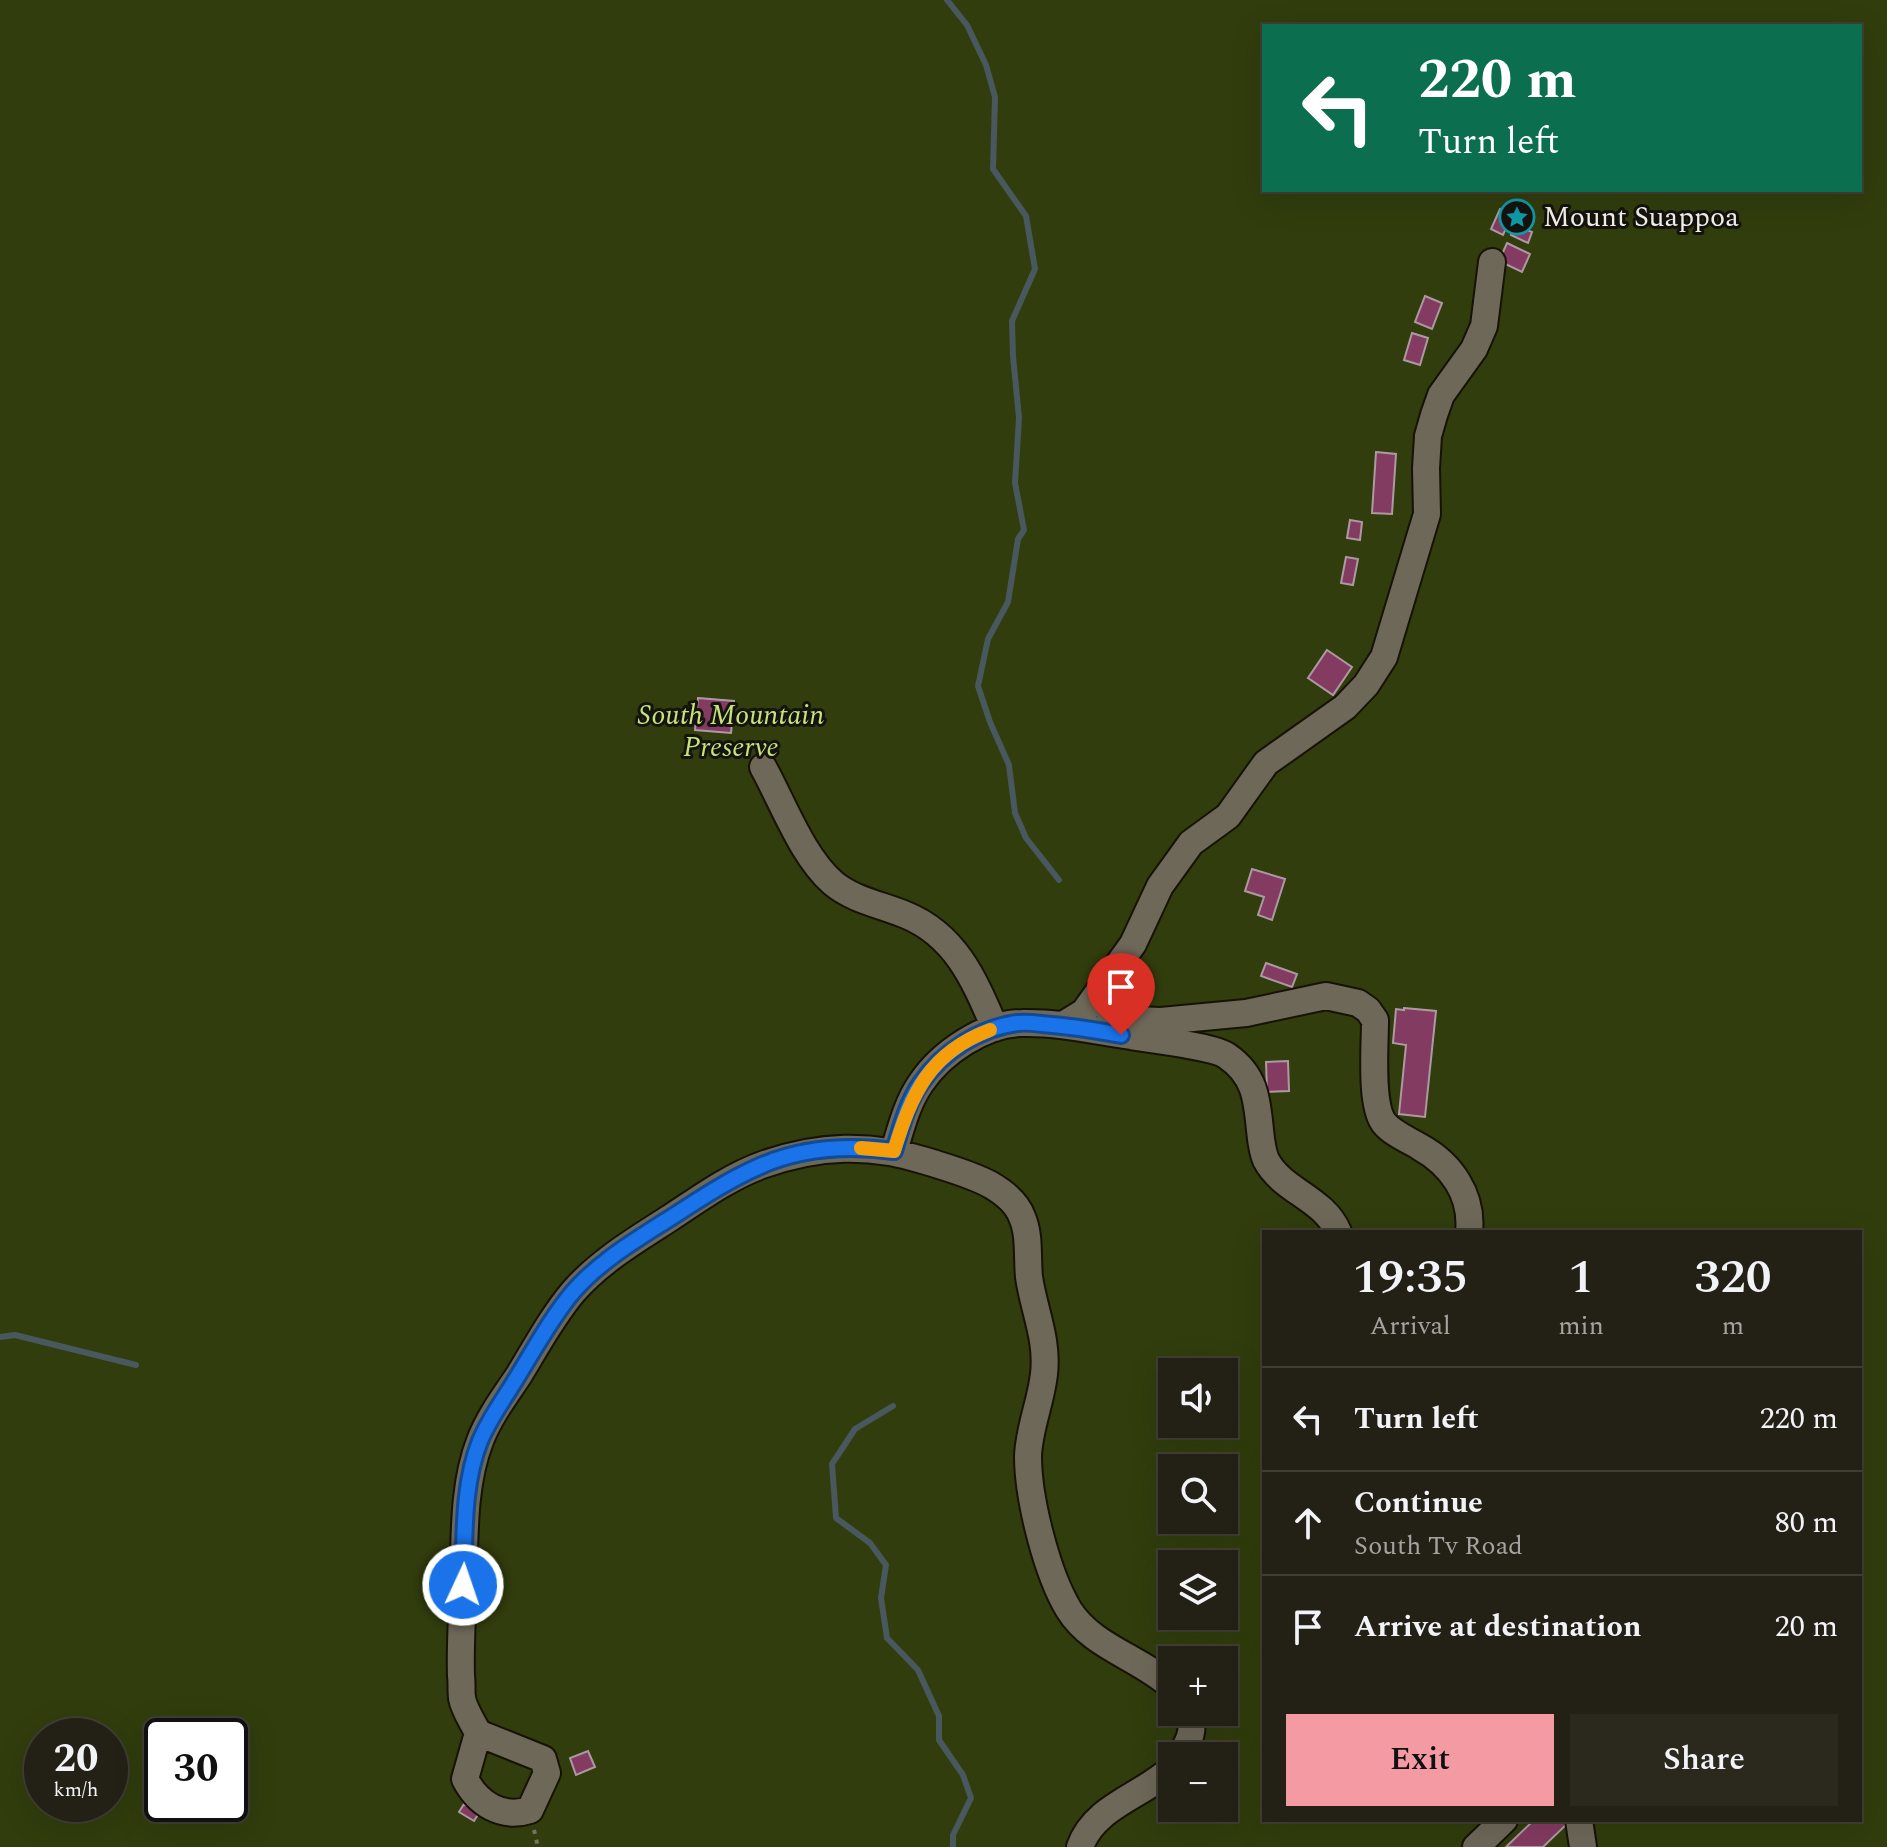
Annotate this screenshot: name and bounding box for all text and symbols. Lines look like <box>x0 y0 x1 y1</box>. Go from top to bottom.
text: 220 m <box>1418 38 1577 123</box>
icon: left <box>1286 56 1390 160</box>
text: Turn left <box>1418 115 1559 170</box>
place label: Mount Suappoa <box>1543 196 1739 239</box>
place icon: Mount Suappoa <box>1498 198 1536 236</box>
park label: South Mountain Preserve <box>638 694 824 769</box>
pin <box>1087 953 1155 1035</box>
icon: arrive <box>1099 965 1143 1009</box>
text: 19:35 <box>1352 1241 1468 1314</box>
text: 1 <box>1568 1241 1594 1314</box>
text: 320 <box>1694 1241 1772 1314</box>
text: Arrival <box>1370 1306 1451 1346</box>
text: min <box>1558 1306 1604 1346</box>
text: m <box>1722 1306 1744 1346</box>
map controls <box>1158 1358 1238 1822</box>
button: sound <box>1158 1358 1238 1438</box>
text: Turn left <box>1354 1396 1479 1442</box>
text: 220 m <box>1760 1396 1838 1442</box>
icon: left <box>1286 1397 1330 1441</box>
button: search <box>1158 1454 1238 1534</box>
text: Continue <box>1354 1480 1483 1526</box>
text: 80 m <box>1775 1500 1838 1546</box>
icon: ahead <box>1286 1501 1330 1545</box>
text: South Tv Road <box>1354 1526 1523 1566</box>
position arrow <box>421 1543 505 1627</box>
button: layers <box>1158 1550 1238 1630</box>
text: Arrive at destination <box>1354 1604 1641 1650</box>
text: 20 m <box>1775 1604 1838 1650</box>
icon: arrive <box>1286 1605 1330 1649</box>
button: + <box>1158 1646 1238 1726</box>
button: Exit <box>1286 1714 1554 1806</box>
button: Share <box>1570 1714 1838 1806</box>
speed limit sign: 30 <box>144 1718 248 1822</box>
text: 20 <box>54 1729 98 1790</box>
button: − <box>1158 1742 1238 1822</box>
text: km/h <box>54 1775 99 1805</box>

